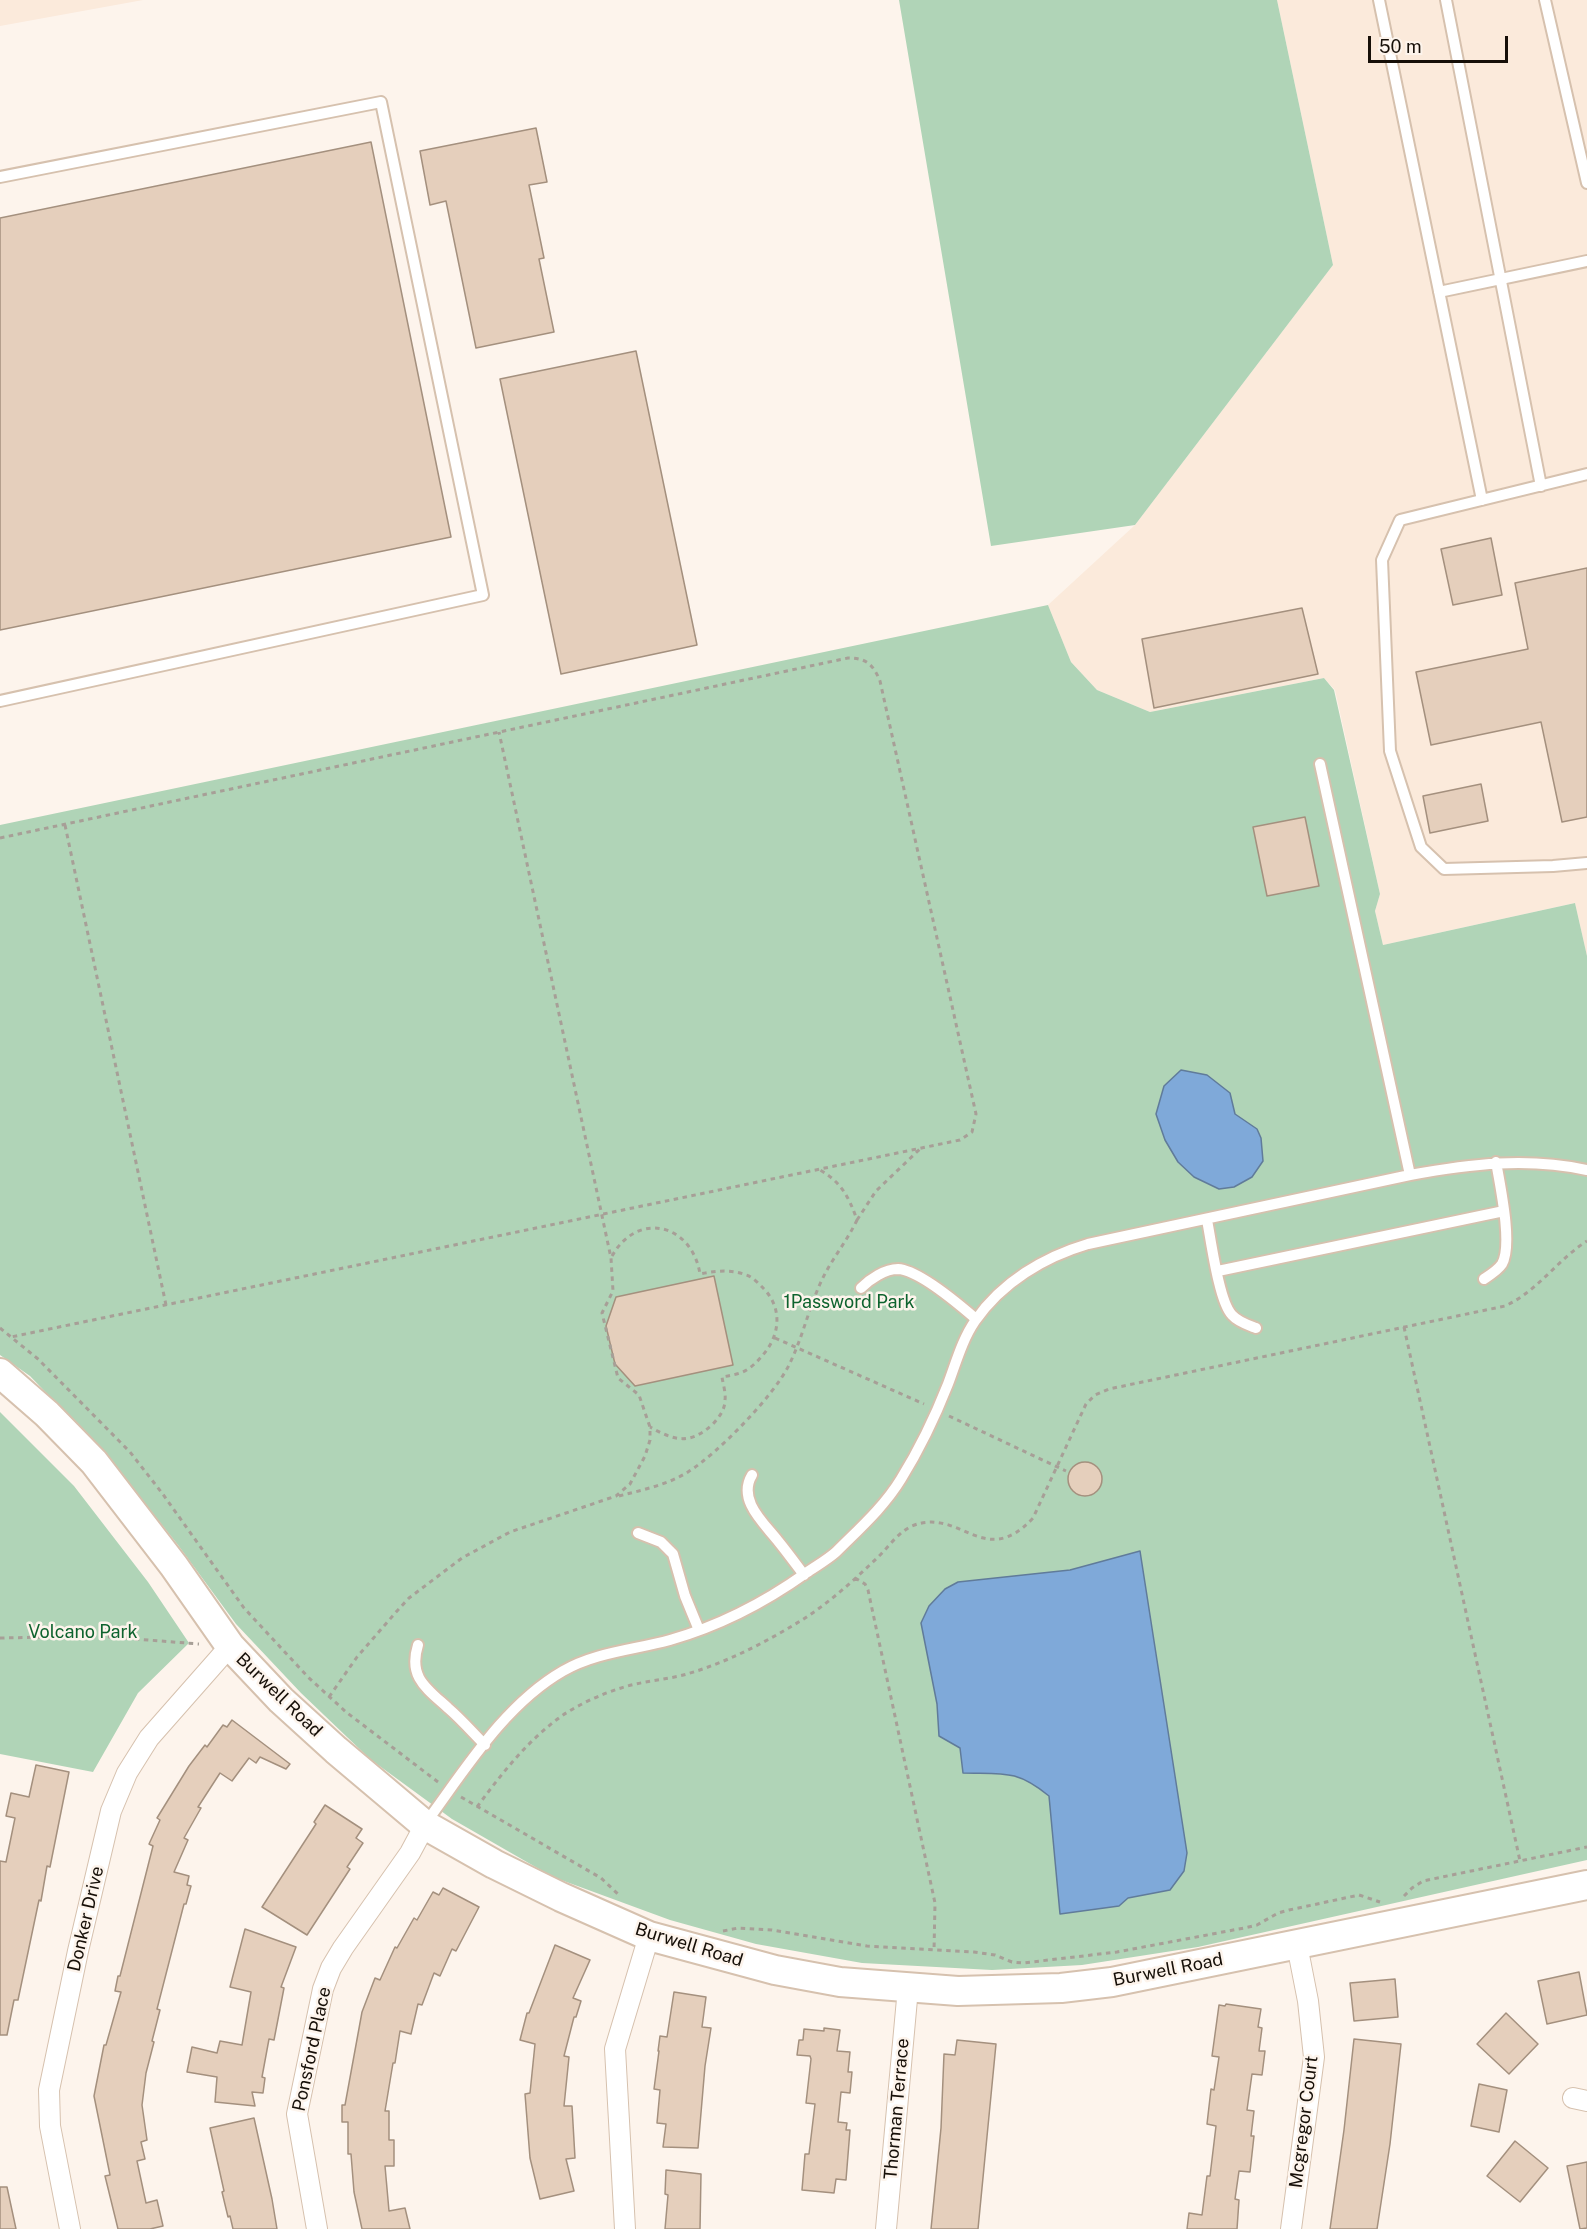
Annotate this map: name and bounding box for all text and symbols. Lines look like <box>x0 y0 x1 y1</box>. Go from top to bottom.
scale bar <box>1371 24 1510 62</box>
text: 50 m <box>1379 36 1422 57</box>
park label: 1Password Park <box>783 1291 915 1313</box>
park label: Volcano Park <box>28 1621 138 1643</box>
street label: Burwell Road <box>231 1648 327 1742</box>
street label: Donker Drive <box>63 1864 109 1974</box>
street label: Burwell Road <box>632 1918 746 1972</box>
street label: Burwell Road <box>1111 1949 1225 1991</box>
street label: Ponsford Place <box>288 1985 336 2113</box>
street label: Thorman Terrace <box>880 2037 914 2181</box>
street label: Mcgregor Court <box>1285 2055 1323 2189</box>

